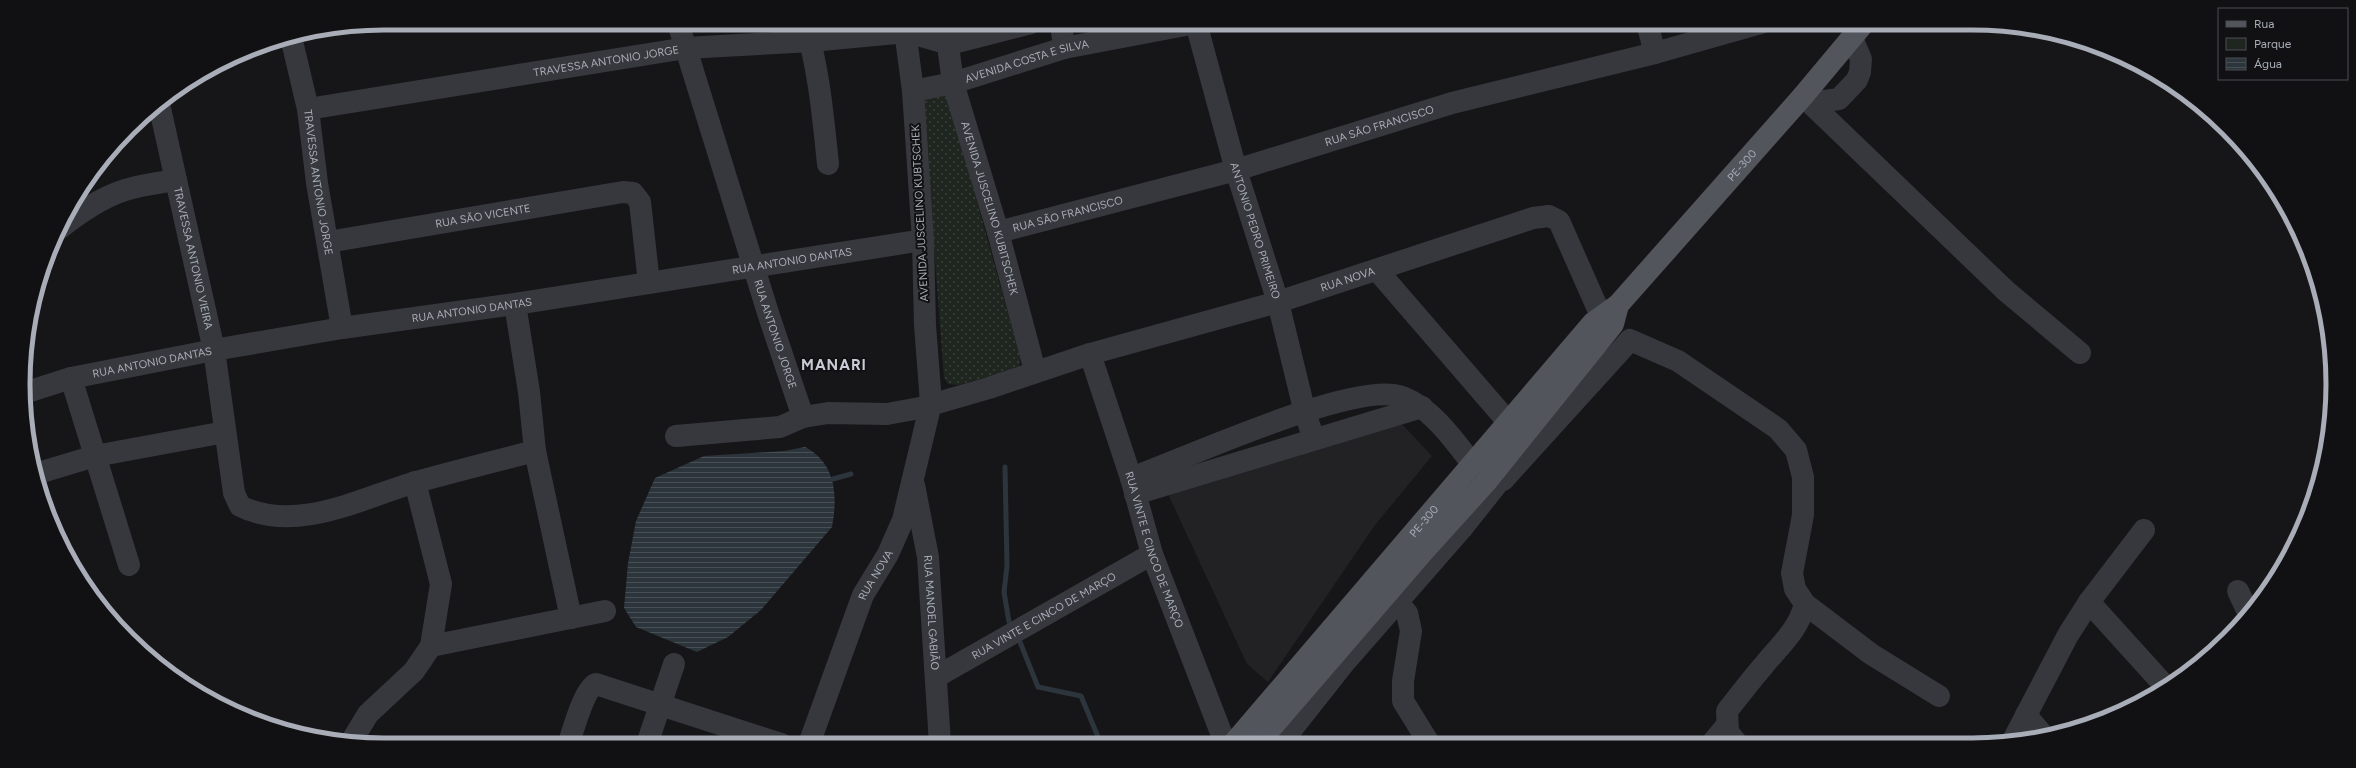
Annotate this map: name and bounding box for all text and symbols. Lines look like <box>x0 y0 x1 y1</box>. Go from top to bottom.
legend <box>2218 8 2348 80</box>
text: Rua <box>2254 17 2274 31</box>
street label: AVENIDA COSTA E SILVA <box>963 37 1090 85</box>
text: Parque <box>2254 37 2292 51</box>
street label: TRAVESSA ANTONIO JORGE <box>532 43 680 79</box>
text: Água <box>2254 57 2282 71</box>
street label: RUA SÃO FRANCISCO <box>1323 102 1436 149</box>
street label: TRAVESSA ANTONIO JORGE <box>302 109 336 256</box>
street label: AVENIDA JUSCELINO KUBITSCHEK <box>958 120 1021 297</box>
street label: AVENIDA JUSCELINO KUBTSCHEK <box>909 124 931 302</box>
street label: PE-300 <box>1724 147 1759 184</box>
street label: ANTONIO PEDRO PRIMEIRO <box>1228 161 1283 301</box>
street label: TRAVESSA ANTONIO VIEIRA <box>171 186 216 331</box>
street label: RUA SÃO FRANCISCO <box>1011 193 1125 234</box>
street label: RUA SÃO VICENTE <box>434 201 531 230</box>
street label: RUA ANTONIO DANTAS <box>731 245 853 276</box>
street label: RUA NOVA <box>1319 264 1377 294</box>
street label: RUA ANTONIO JORGE <box>752 278 800 390</box>
street label: RUA ANTONIO DANTAS <box>411 295 533 325</box>
street label: RUA ANTONIO DANTAS <box>91 344 213 380</box>
district label: MANARI <box>801 356 867 374</box>
street label: RUA VINTE E CINCO DE MARÇO <box>1123 470 1187 630</box>
street label: PE-300 <box>1407 503 1441 540</box>
street label: RUA NOVA <box>855 547 896 602</box>
street label: RUA MANOEL GABIÃO <box>921 555 942 671</box>
street label: RUA VINTE E CINCO DE MARÇO <box>969 569 1119 662</box>

